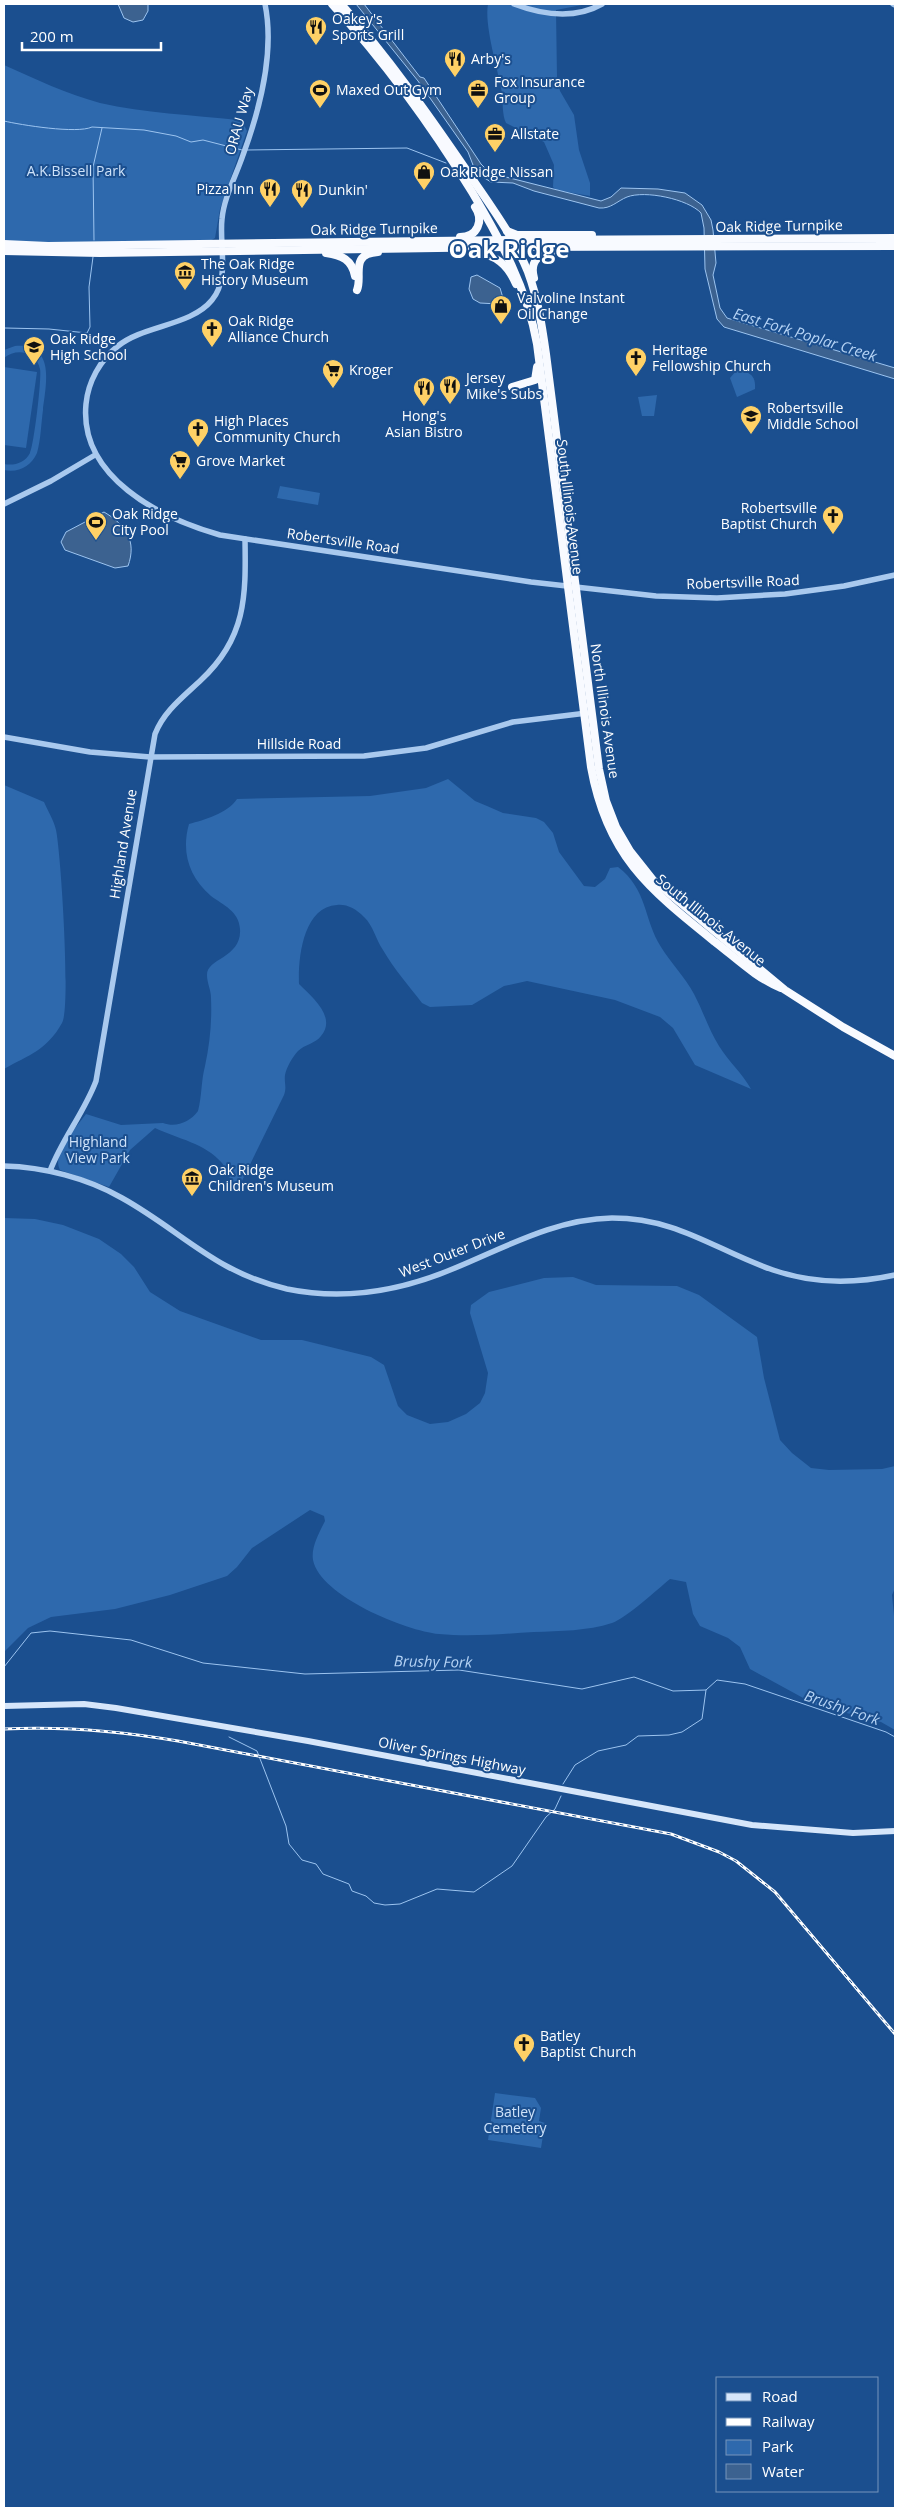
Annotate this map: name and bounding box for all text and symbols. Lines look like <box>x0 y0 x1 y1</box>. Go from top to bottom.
place label: Oakey's Sports Grill <box>332 9 404 44</box>
restaurant icon: Oakey's Sports Grill <box>304 15 328 46</box>
scale bar <box>22 20 161 52</box>
text: 200 m <box>30 26 74 46</box>
restaurant icon: Arby's <box>443 47 467 78</box>
place label: Arby's <box>471 49 511 68</box>
place label: Fox Insurance Group <box>494 72 585 107</box>
sports icon: Maxed Out Gym <box>308 78 332 109</box>
office icon: Fox Insurance Group <box>466 78 490 109</box>
place label: Maxed Out Gym <box>336 80 442 99</box>
street label: ORAU Way <box>220 84 258 157</box>
office icon: Allstate <box>483 122 507 153</box>
place label: Allstate <box>511 124 559 143</box>
shop icon: Oak Ridge Nissan <box>412 160 436 191</box>
park label: A.K.Bissell Park <box>27 161 126 180</box>
place label: Oak Ridge Nissan <box>440 162 553 181</box>
restaurant icon: Pizza Inn <box>258 177 282 208</box>
restaurant icon: Dunkin' <box>290 178 314 209</box>
place label: Pizza Inn <box>196 179 254 198</box>
place label: Dunkin' <box>318 180 368 199</box>
street label: Oak Ridge Turnpike <box>715 215 843 236</box>
street label: Oak Ridge Turnpike <box>310 218 438 239</box>
district label: Oak Ridge <box>449 232 569 265</box>
place label: The Oak Ridge History Museum <box>201 254 309 289</box>
museum icon: The Oak Ridge History Museum <box>173 260 197 291</box>
place label: Valvoline Instant Oil Change <box>517 288 625 323</box>
shop icon: Valvoline Instant Oil Change <box>489 294 513 325</box>
water label: East Fork Poplar Creek <box>731 303 880 366</box>
place label: Oak Ridge Alliance Church <box>228 311 329 346</box>
church icon: Oak Ridge Alliance Church <box>200 317 224 348</box>
place label: Oak Ridge High School <box>50 329 127 364</box>
school or university icon: Oak Ridge High School <box>22 335 46 366</box>
place label: Heritage Fellowship Church <box>652 340 771 375</box>
church icon: Heritage Fellowship Church <box>624 346 648 377</box>
supermarket icon: Kroger <box>321 358 345 389</box>
place label: Kroger <box>349 360 393 379</box>
place label: Jersey Mike's Subs <box>464 368 543 403</box>
restaurant icon: Jersey Mike's Subs <box>438 374 462 405</box>
restaurant icon: Hong's Asian Bistro <box>412 376 436 407</box>
place label: Robertsville Middle School <box>767 398 859 433</box>
school or university icon: Robertsville Middle School <box>739 404 763 435</box>
place label: Hong's Asian Bistro <box>385 406 463 441</box>
place label: High Places Community Church <box>214 411 341 446</box>
church icon: High Places Community Church <box>186 417 210 448</box>
street label: South Illinois Avenue <box>553 438 588 576</box>
supermarket icon: Grove Market <box>168 449 192 480</box>
place label: Grove Market <box>196 451 285 470</box>
place label: Robertsville Baptist Church <box>721 498 817 533</box>
place label: Oak Ridge City Pool <box>112 504 178 539</box>
church icon: Robertsville Baptist Church <box>821 504 845 535</box>
sports icon: Oak Ridge City Pool <box>84 510 108 541</box>
street label: Robertsville Road <box>286 523 401 558</box>
street label: Robertsville Road <box>686 570 800 593</box>
street label: North Illinois Avenue <box>587 642 624 780</box>
street label: Hillside Road <box>257 734 341 753</box>
street label: Highland Avenue <box>104 788 141 900</box>
street label: South Illinois Avenue <box>652 869 770 970</box>
park label: Highland View Park <box>66 1132 130 1167</box>
place label: Oak Ridge Children's Museum <box>208 1160 334 1195</box>
museum icon: Oak Ridge Children's Museum <box>180 1166 204 1197</box>
street label: West Outer Drive <box>396 1224 508 1281</box>
water label: Brushy Fork <box>394 1650 473 1672</box>
water label: Brushy Fork <box>802 1685 883 1729</box>
street label: Oliver Springs Highway <box>377 1732 528 1779</box>
place label: Batley Baptist Church <box>540 2026 636 2061</box>
church icon: Batley Baptist Church <box>512 2032 536 2063</box>
park label: Batley Cemetery <box>483 2102 548 2137</box>
legend <box>716 2377 879 2492</box>
text: Road <box>762 2386 798 2406</box>
text: Railway <box>762 2411 815 2431</box>
text: Park <box>762 2436 793 2456</box>
text: Water <box>762 2461 804 2481</box>

